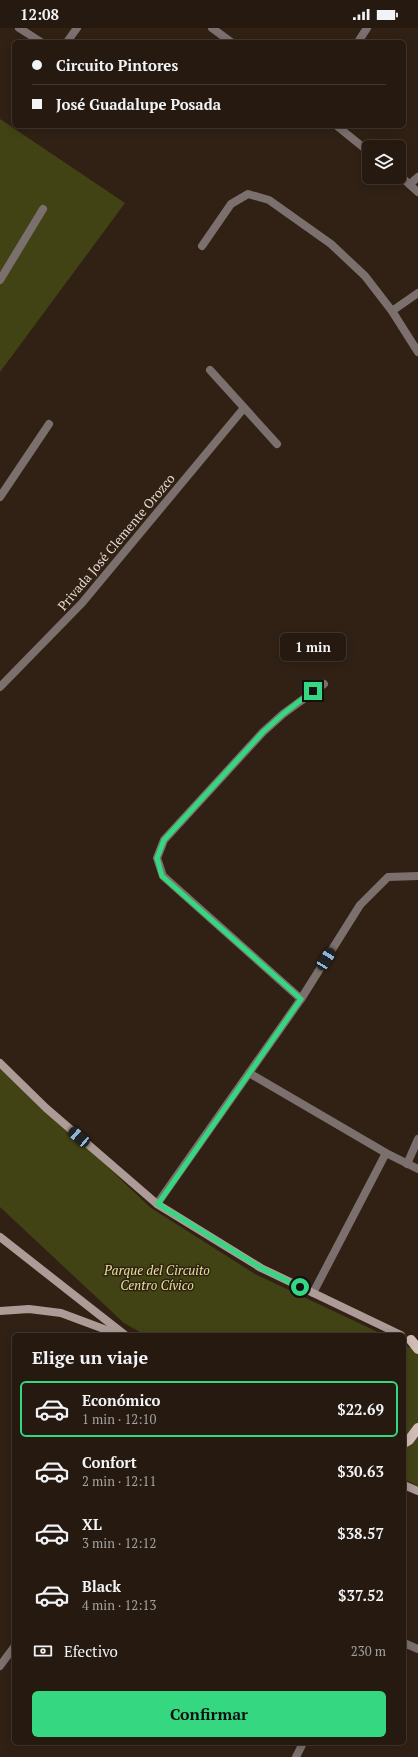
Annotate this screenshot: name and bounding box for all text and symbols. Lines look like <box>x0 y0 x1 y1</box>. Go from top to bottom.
text: 12:08 <box>20 4 59 24</box>
text: Circuito Pintores <box>56 55 178 75</box>
text: José Guadalupe Posada <box>56 94 221 114</box>
map controls <box>362 140 406 184</box>
button: layers <box>362 140 406 184</box>
street label: Privada José Clemente Orozco <box>53 470 179 614</box>
callout: 1 min <box>280 633 346 661</box>
text: 1 min <box>295 638 331 656</box>
route end <box>304 682 322 700</box>
car <box>315 946 337 972</box>
car <box>66 1125 92 1149</box>
park label: Parque del Circuito Centro Cívico <box>103 1261 210 1294</box>
route start <box>291 1278 309 1296</box>
text: Elige un viaje <box>32 1345 148 1369</box>
text: Económico <box>82 1390 160 1410</box>
icon: car <box>34 1391 70 1427</box>
text: $22.69 <box>337 1399 384 1419</box>
text: 1 min · 12:10 <box>82 1410 156 1428</box>
text: Confort <box>82 1452 137 1472</box>
icon: car <box>34 1453 70 1489</box>
text: $30.63 <box>337 1461 384 1481</box>
text: 2 min · 12:11 <box>82 1472 156 1490</box>
text: XL <box>82 1514 102 1534</box>
icon: car <box>34 1515 70 1551</box>
text: $38.57 <box>337 1523 384 1543</box>
text: 3 min · 12:12 <box>82 1534 156 1552</box>
text: Black <box>82 1576 121 1596</box>
icon: car <box>34 1577 70 1613</box>
text: $37.52 <box>338 1585 384 1605</box>
text: 4 min · 12:13 <box>82 1596 156 1614</box>
icon: cash <box>32 1640 54 1662</box>
text: Efectivo <box>64 1641 118 1661</box>
text: 230 m <box>351 1642 386 1660</box>
button: Confirmar <box>32 1691 386 1737</box>

